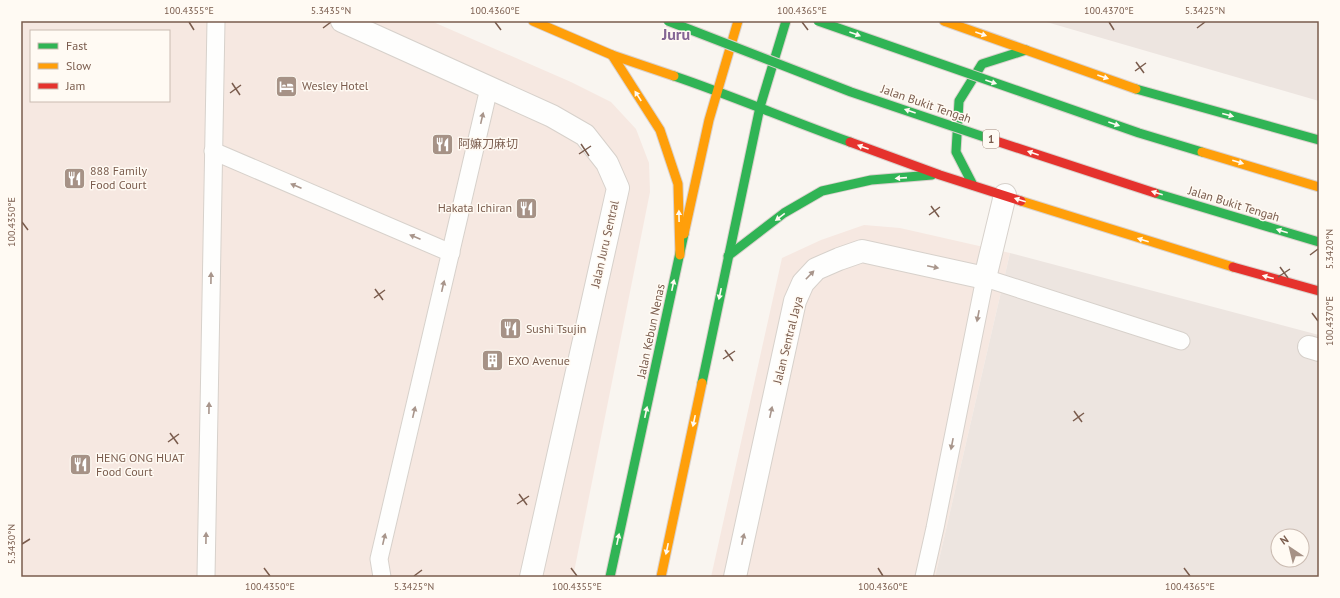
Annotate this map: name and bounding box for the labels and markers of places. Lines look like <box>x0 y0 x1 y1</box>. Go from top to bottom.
hotel icon: Wesley Hotel <box>273 73 299 99</box>
place label: Wesley Hotel <box>302 78 369 93</box>
restaurant icon: 阿嫲刀麻切 <box>430 131 456 157</box>
place label: 阿嫲刀麻切 <box>458 136 518 151</box>
place label: 888 Family Food Court <box>90 163 147 192</box>
restaurant icon: 888 Family Food Court <box>62 165 88 191</box>
restaurant icon: Hakata Ichiran <box>514 195 540 221</box>
place label: Hakata Ichiran <box>438 200 512 215</box>
restaurant icon: Sushi Tsujin <box>497 316 523 342</box>
place label: Sushi Tsujin <box>526 321 586 336</box>
building icon: EXO Avenue <box>479 348 505 374</box>
place label: EXO Avenue <box>508 353 570 368</box>
place label: HENG ONG HUAT Food Court <box>96 450 185 479</box>
restaurant icon: HENG ONG HUAT Food Court <box>67 452 93 478</box>

